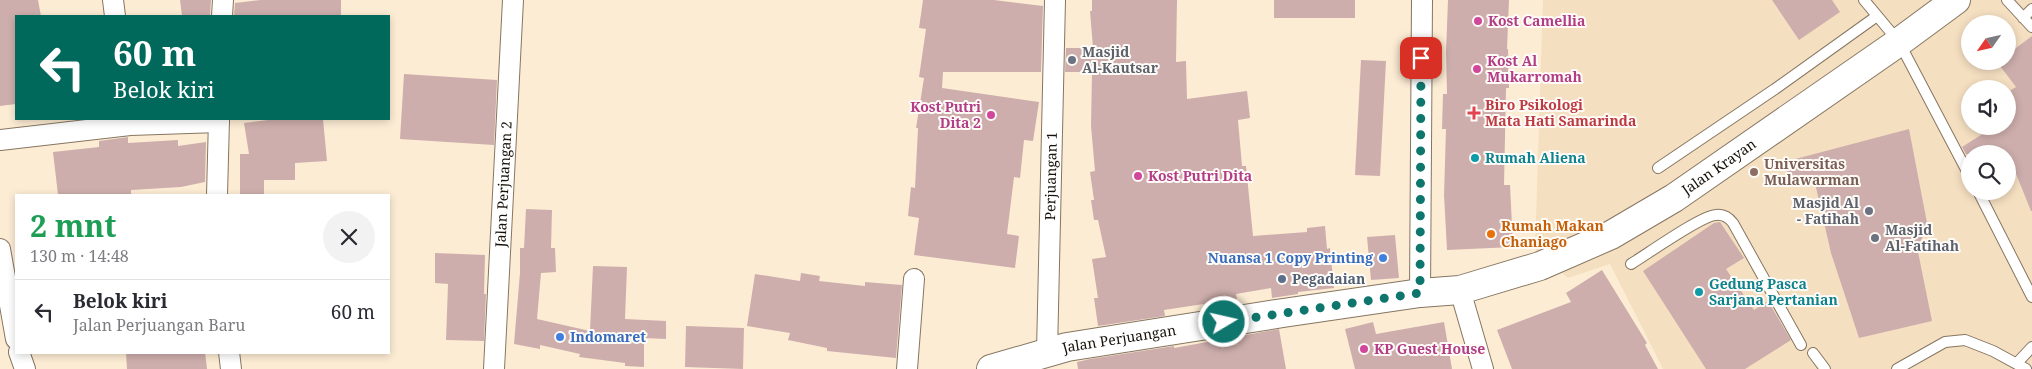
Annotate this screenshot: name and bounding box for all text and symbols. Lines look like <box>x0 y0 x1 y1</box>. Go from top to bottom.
place label: Kost Camellia <box>1488 11 1585 30</box>
marker: Kost Camellia <box>1472 15 1484 27</box>
north arrow <box>1961 15 2016 70</box>
map controls <box>1961 15 2016 200</box>
text: 60 m <box>113 29 196 76</box>
icon: left <box>30 35 95 100</box>
pin <box>1400 37 1442 79</box>
place label: Masjid Al-Kautsar <box>1082 42 1159 77</box>
icon: arrive <box>1407 44 1435 72</box>
place label: Kost Al Mukarromah <box>1487 51 1582 86</box>
marker: Masjid Al-Kautsar <box>1066 54 1078 66</box>
marker: Kost Al Mukarromah <box>1471 63 1483 75</box>
text: Belok kiri <box>113 74 215 104</box>
button: sound <box>1961 80 2016 135</box>
place label: Biro Psikologi Mata Hati Samarinda <box>1485 95 1636 130</box>
place label: Kost Putri Dita 2 <box>910 97 981 132</box>
marker: Biro Psikologi Mata Hati Samarinda <box>1467 106 1481 120</box>
marker: Kost Putri Dita 2 <box>985 109 997 121</box>
street label: Jalan Perjuangan 2 <box>490 121 516 249</box>
street label: Perjuangan 1 <box>1040 132 1061 221</box>
street label: Jalan Krayan <box>1677 134 1759 199</box>
button: search <box>1961 145 2016 200</box>
place label: Rumah Aliena <box>1485 148 1586 167</box>
marker: Rumah Aliena <box>1469 152 1481 164</box>
place label: Universitas Mulawarman <box>1764 154 1859 189</box>
place label: Kost Putri Dita <box>1148 166 1252 185</box>
marker: Universitas Mulawarman <box>1748 166 1760 178</box>
marker: Kost Putri Dita <box>1132 170 1144 182</box>
place label: Masjid Al - Fatihah <box>1793 193 1859 228</box>
text: 2 mnt <box>30 205 117 246</box>
marker: Masjid Al - Fatihah <box>1863 205 1875 217</box>
button: close <box>323 211 375 263</box>
place label: Rumah Makan Chaniago <box>1501 216 1604 251</box>
place label: Masjid Al-Fatihah <box>1885 220 1959 255</box>
marker: Rumah Makan Chaniago <box>1485 228 1497 240</box>
marker: Masjid Al-Fatihah <box>1869 232 1881 244</box>
text: 130 m · 14:48 <box>30 245 129 267</box>
place label: Nuansa 1 Copy Printing <box>1208 248 1373 267</box>
marker: Nuansa 1 Copy Printing <box>1377 252 1389 264</box>
place label: Pegadaian <box>1292 269 1365 288</box>
marker: Pegadaian <box>1276 273 1288 285</box>
place label: Gedung Pasca Sarjana Pertanian <box>1709 274 1838 309</box>
marker: Gedung Pasca Sarjana Pertanian <box>1693 286 1705 298</box>
text: Belok kiri <box>73 288 167 314</box>
position arrow <box>1197 295 1249 347</box>
icon: left <box>30 298 58 326</box>
text: 60 m <box>331 299 375 325</box>
text: Jalan Perjuangan Baru <box>73 314 245 336</box>
street label: Jalan Perjuangan <box>1059 320 1177 357</box>
place label: Indomaret <box>570 327 646 346</box>
marker: Indomaret <box>554 331 566 343</box>
place label: KP Guest House <box>1374 339 1485 358</box>
marker: KP Guest House <box>1358 343 1370 355</box>

